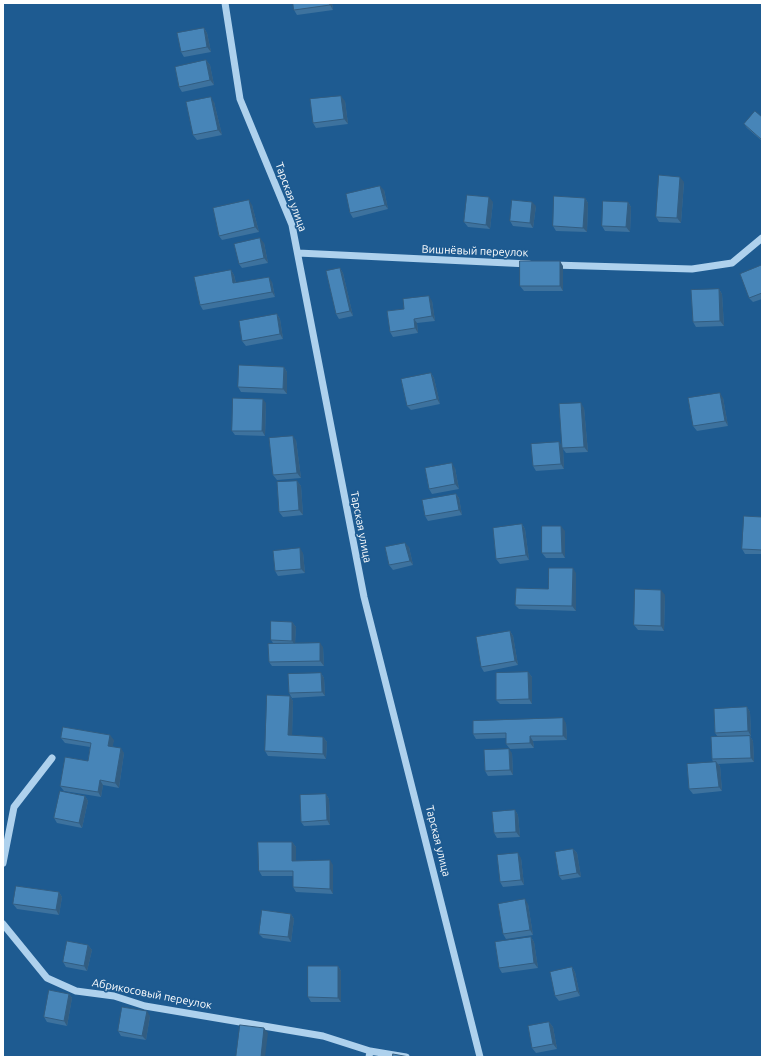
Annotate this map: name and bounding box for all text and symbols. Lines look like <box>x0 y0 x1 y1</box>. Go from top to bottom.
street label: Тарская улица <box>272 161 310 233</box>
street label: Вишнёвый переулок <box>421 243 529 259</box>
street label: Тарская улица <box>348 490 374 564</box>
street label: Тарская улица <box>423 804 453 878</box>
street label: Абрикосовый переулок <box>91 976 213 1012</box>

